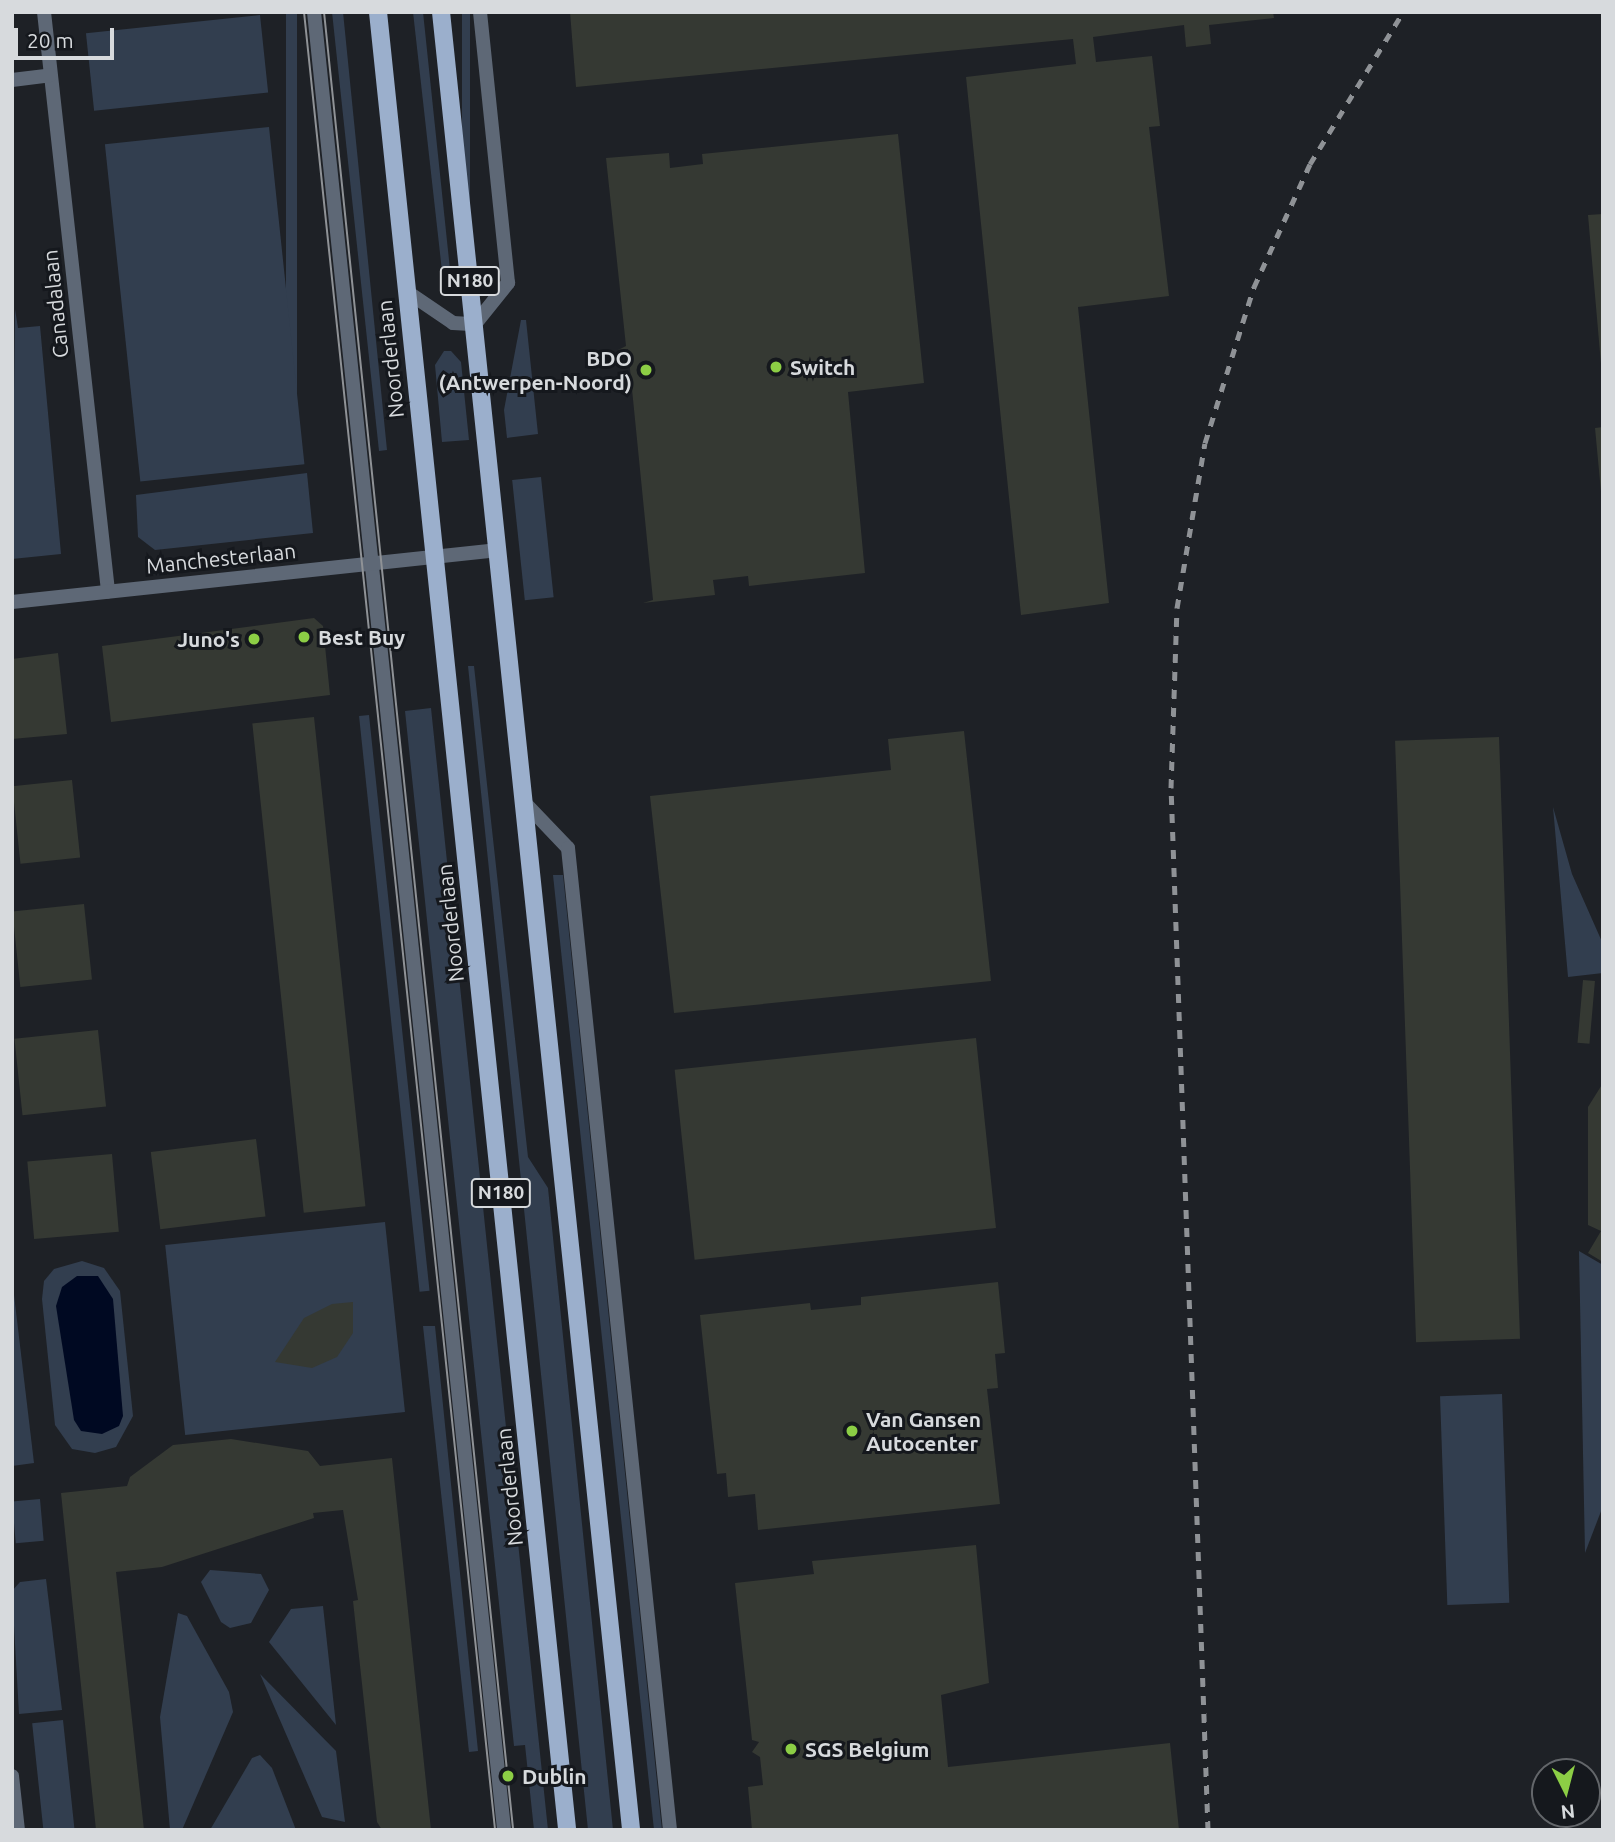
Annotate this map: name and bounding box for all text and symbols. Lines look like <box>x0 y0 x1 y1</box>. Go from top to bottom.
scale bar <box>18 14 117 58</box>
text: 20 m <box>27 28 74 52</box>
street label: Canadalaan <box>37 249 73 359</box>
road number: N180 <box>438 266 502 296</box>
street label: Noorderlaan <box>371 299 409 419</box>
place label: BDO (Antwerpen-Noord) <box>438 345 632 395</box>
place label: Switch <box>790 354 855 380</box>
marker: Switch <box>768 359 784 375</box>
marker: BDO (Antwerpen-Noord) <box>638 362 654 378</box>
street label: Manchesterlaan <box>145 538 297 578</box>
place label: Best Buy <box>318 624 405 650</box>
place label: Juno's <box>177 626 240 652</box>
marker: Best Buy <box>296 629 312 645</box>
marker: Juno's <box>246 631 262 647</box>
street label: Noorderlaan <box>431 863 469 983</box>
road number: N180 <box>470 1177 532 1208</box>
place label: Van Gansen Autocenter <box>866 1406 981 1456</box>
marker: Van Gansen Autocenter <box>844 1423 860 1439</box>
street label: Noorderlaan <box>490 1427 528 1547</box>
place label: SGS Belgium <box>805 1736 929 1762</box>
marker: SGS Belgium <box>783 1741 799 1757</box>
north arrow <box>1531 1758 1601 1828</box>
place label: Dublin <box>522 1763 587 1789</box>
marker: Dublin <box>500 1768 516 1784</box>
text: N <box>1560 1800 1576 1824</box>

